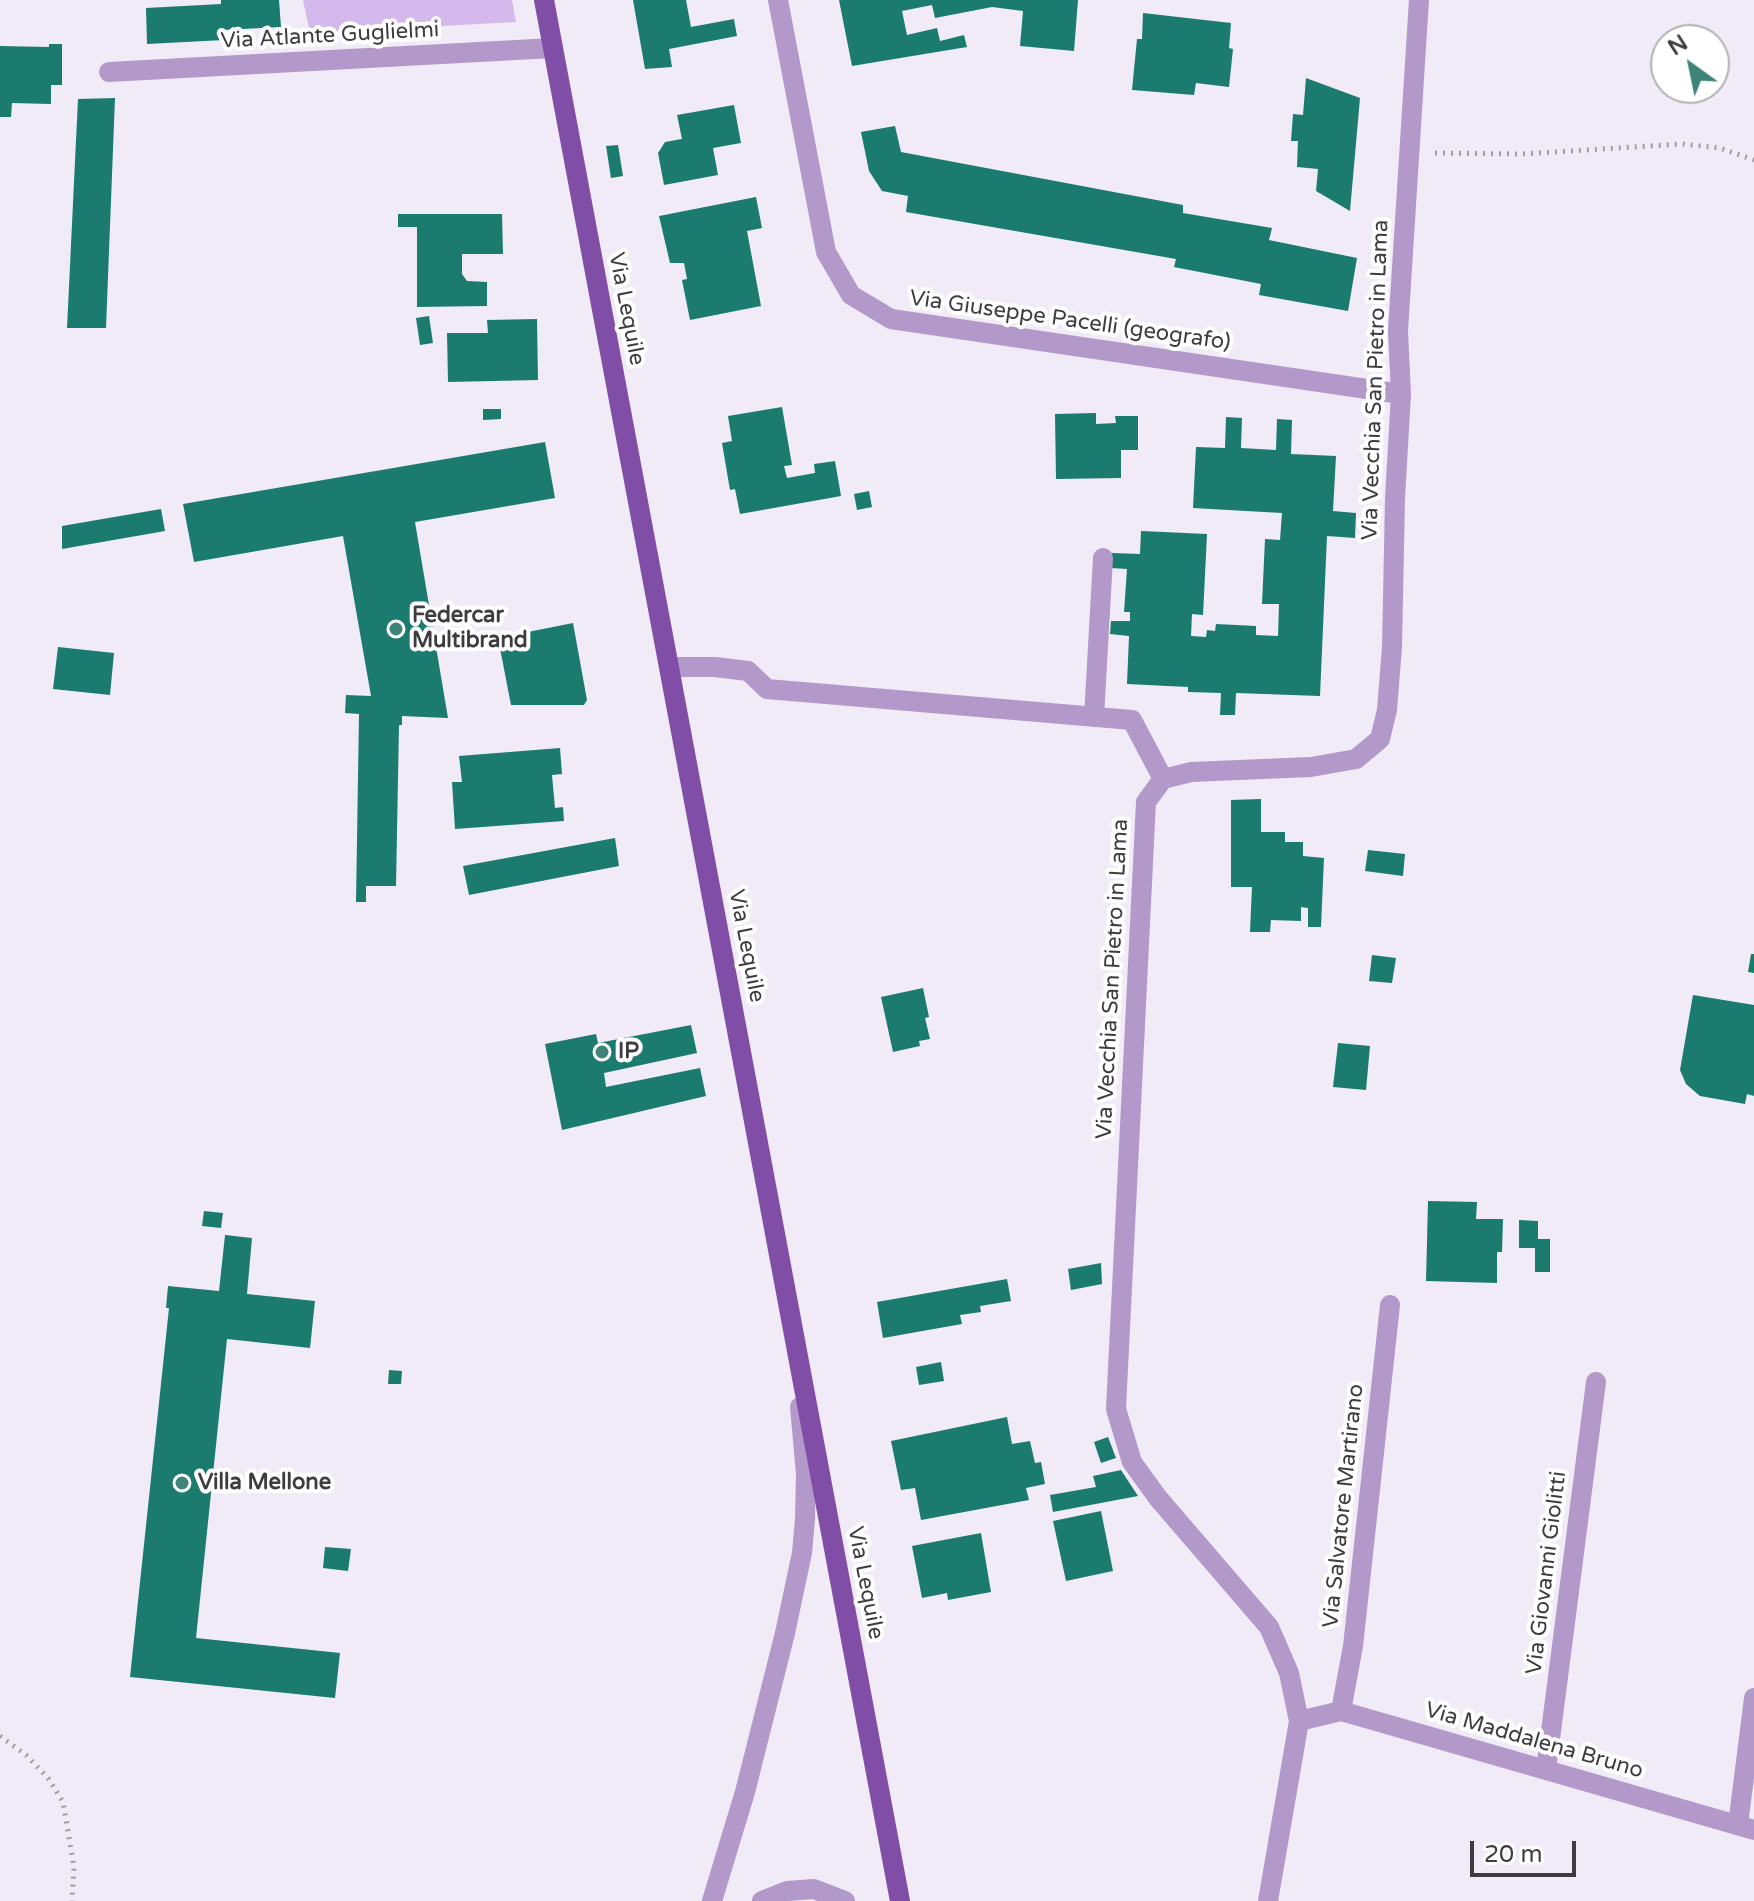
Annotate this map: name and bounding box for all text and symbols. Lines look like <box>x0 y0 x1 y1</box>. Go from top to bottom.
street label: Via Atlante Guglielmi <box>220 17 440 55</box>
north arrow <box>1650 24 1730 104</box>
text: N <box>1664 30 1693 61</box>
street label: Via Vecchia San Pietro in Lama <box>1357 219 1395 541</box>
street label: Via Lequile <box>602 250 650 368</box>
street label: Via Giuseppe Pacelli (geografo) <box>908 285 1232 357</box>
place label: Federcar Multibrand <box>412 603 528 654</box>
marker: Federcar Multibrand <box>387 620 405 638</box>
street label: Via Vecchia San Pietro in Lama <box>1091 818 1135 1140</box>
street label: Via Lequile <box>722 887 770 1005</box>
place label: IP <box>618 1039 639 1065</box>
marker: IP <box>593 1043 611 1061</box>
street label: Via Salvatore Martirano <box>1318 1383 1370 1629</box>
place label: Villa Mellone <box>198 1470 331 1496</box>
street label: Via Giovanni Giolitti <box>1521 1470 1573 1676</box>
marker: Villa Mellone <box>173 1474 191 1492</box>
street label: Via Lequile <box>841 1524 889 1642</box>
street label: Via Maddalena Bruno <box>1422 1697 1646 1785</box>
scale bar <box>1474 1825 1580 1875</box>
text: 20 m <box>1484 1840 1542 1869</box>

